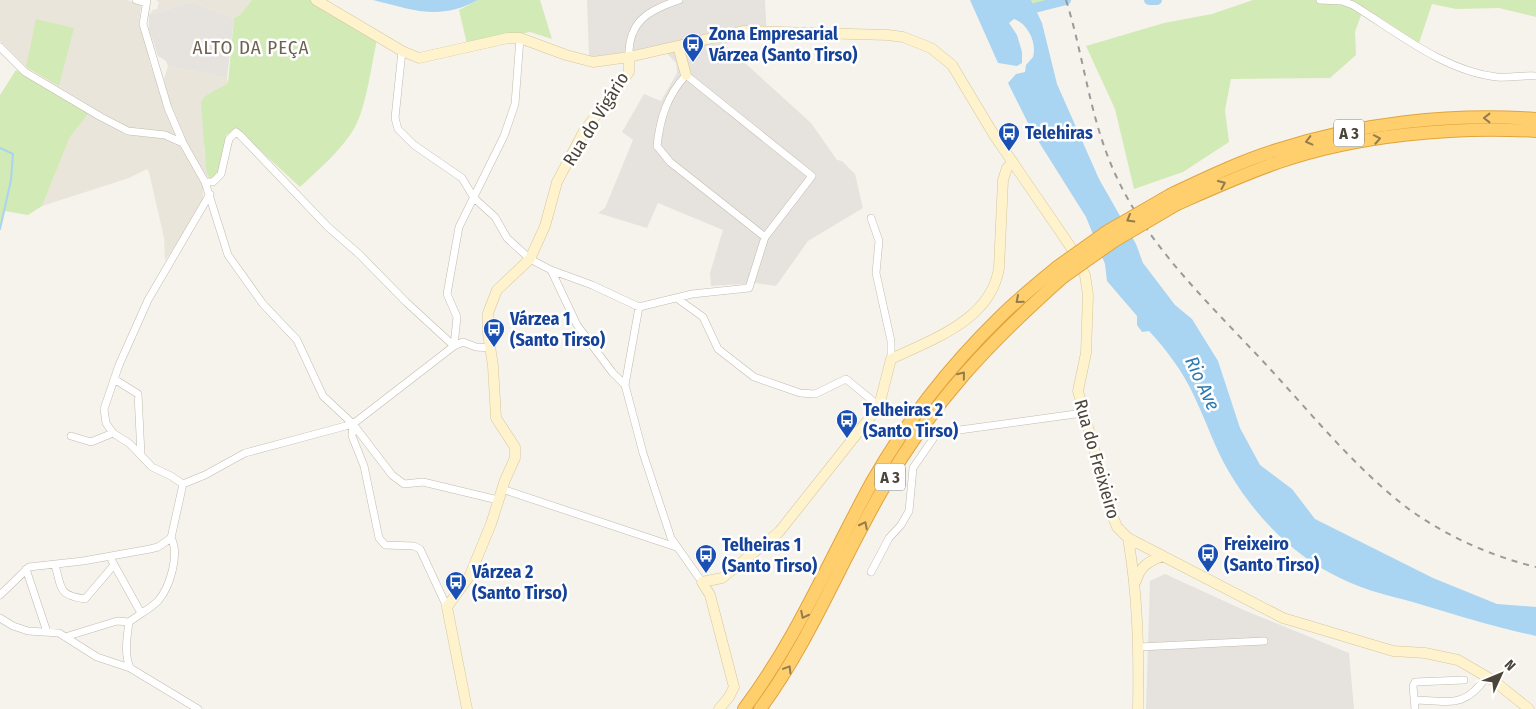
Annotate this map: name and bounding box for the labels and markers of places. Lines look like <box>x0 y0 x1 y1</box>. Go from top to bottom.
place label: Zona Empresarial Várzea (Santo Tirso) <box>708 23 858 66</box>
bus stop icon: Zona Empresarial Várzea (Santo Tirso) <box>681 32 705 63</box>
bus stop icon: Telehiras <box>997 121 1021 152</box>
place label: Telehiras <box>1025 122 1093 144</box>
place label: Várzea 1 (Santo Tirso) <box>509 308 606 351</box>
bus stop icon: Várzea 1 (Santo Tirso) <box>482 317 506 348</box>
place label: Telheiras 2 (Santo Tirso) <box>863 399 959 442</box>
bus stop icon: Telheiras 2 (Santo Tirso) <box>835 408 859 439</box>
place label: Freixeiro (Santo Tirso) <box>1224 533 1320 576</box>
place label: Telheiras 1 (Santo Tirso) <box>722 534 818 577</box>
bus stop icon: Freixeiro (Santo Tirso) <box>1196 542 1220 573</box>
bus stop icon: Telheiras 1 (Santo Tirso) <box>694 543 718 574</box>
place label: Várzea 2 (Santo Tirso) <box>471 561 568 604</box>
bus stop icon: Várzea 2 (Santo Tirso) <box>444 570 468 601</box>

